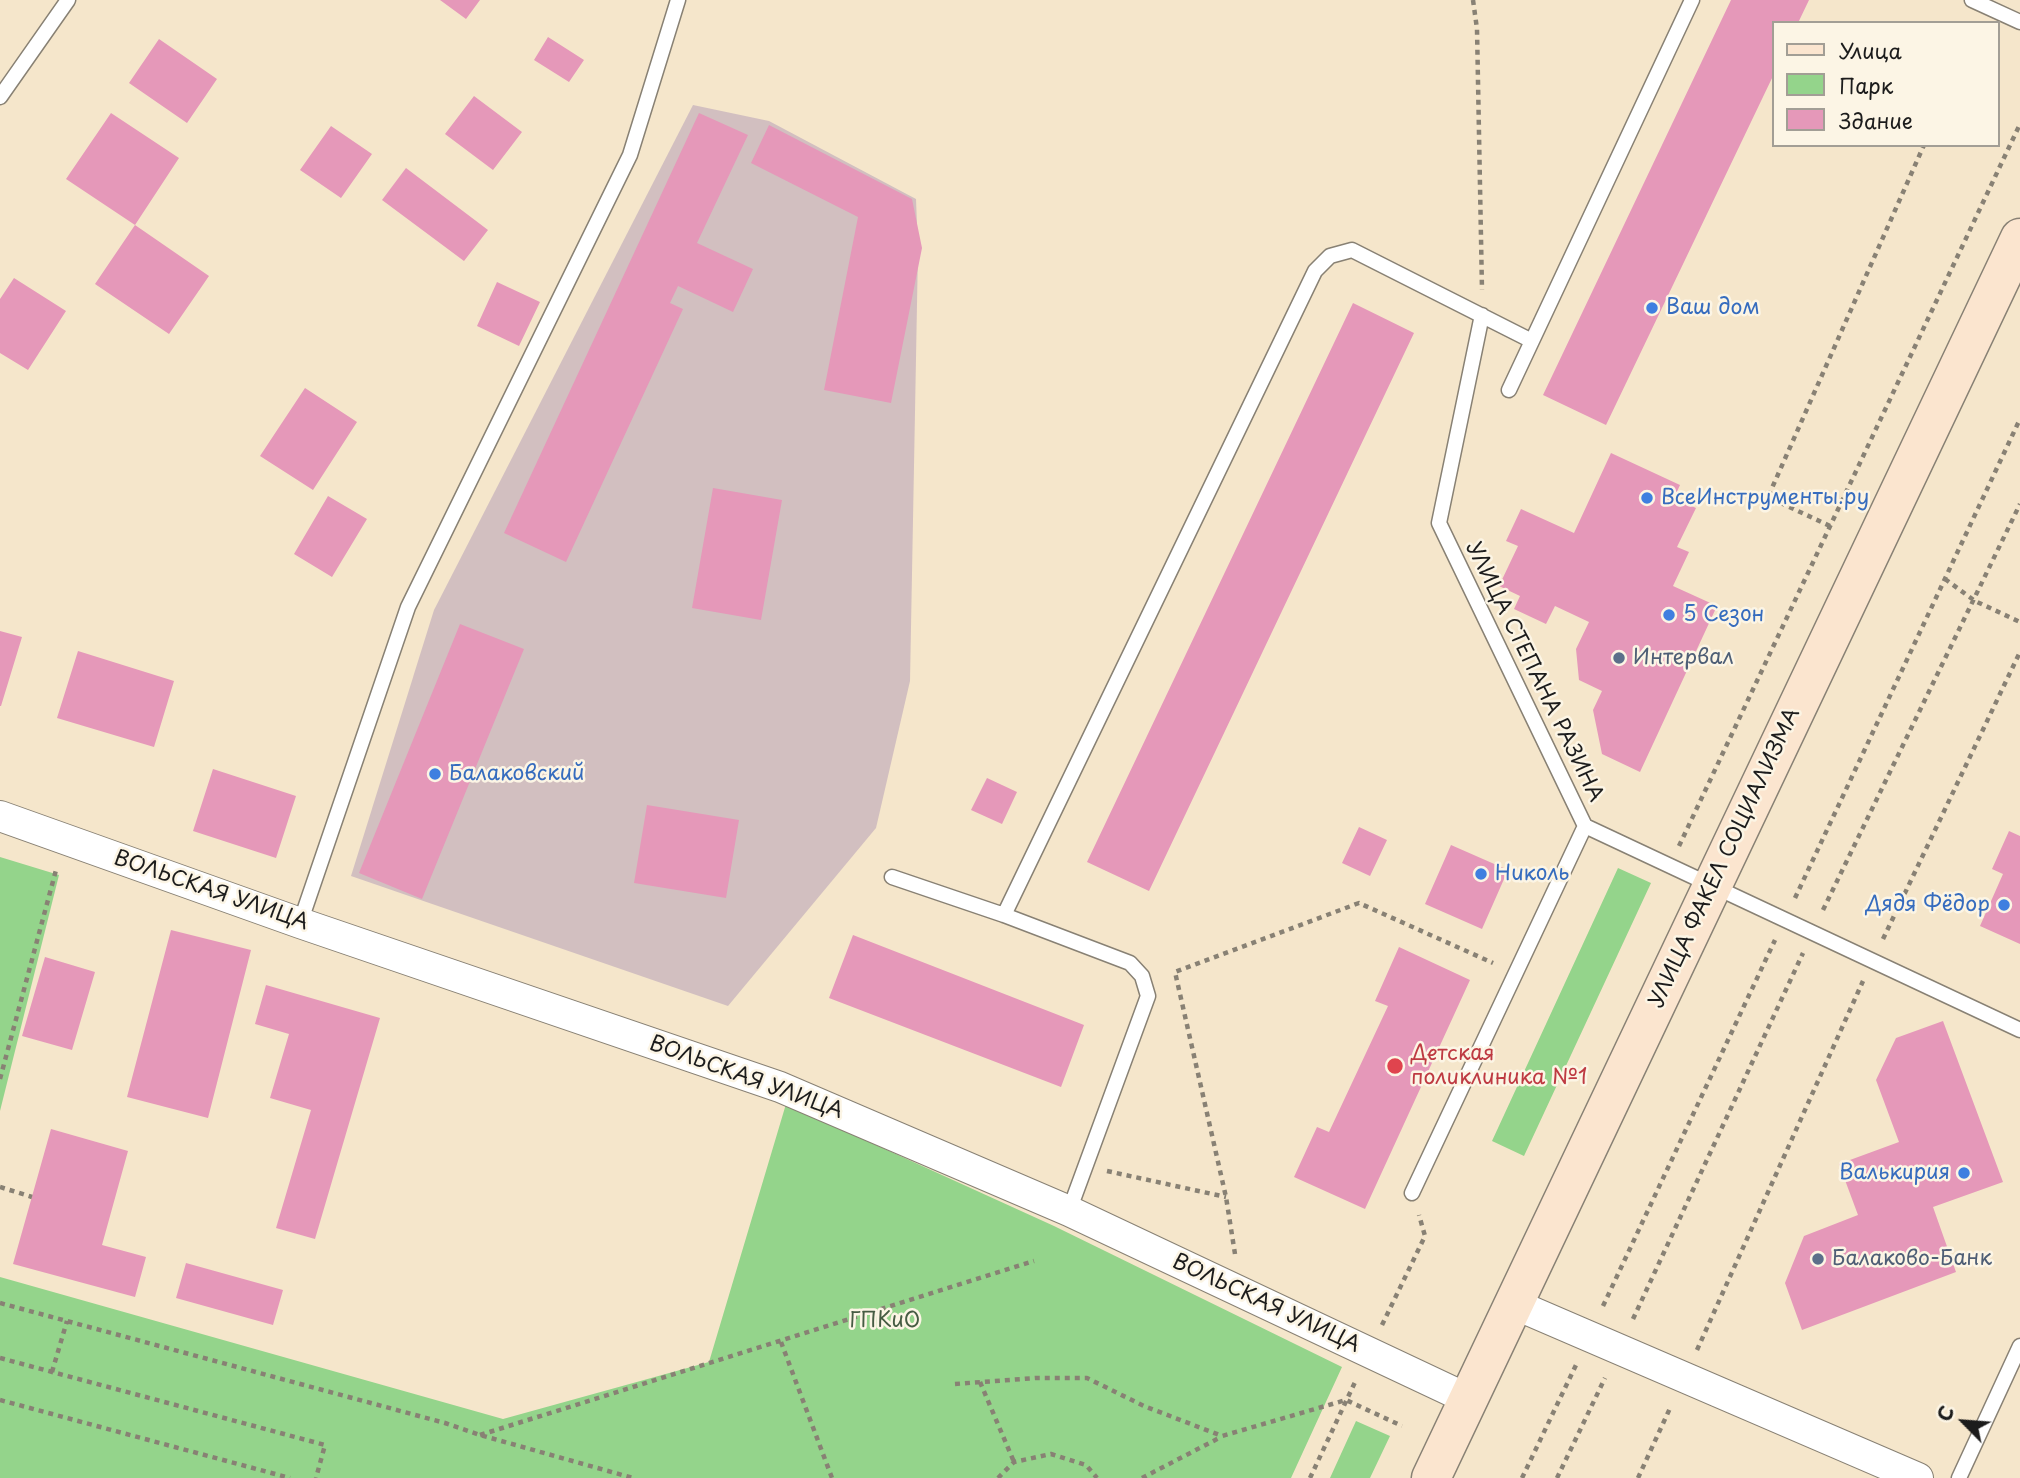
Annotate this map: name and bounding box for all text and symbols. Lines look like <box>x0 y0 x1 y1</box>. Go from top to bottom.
legend <box>1772 21 1999 147</box>
text: Улица <box>1839 34 1902 66</box>
text: Парк <box>1839 69 1893 101</box>
text: Здание <box>1839 104 1913 136</box>
place label: Ваш дом <box>1666 295 1760 321</box>
marker: Ваш дом <box>1644 300 1660 316</box>
place label: ВсеИнструменты.ру <box>1661 485 1869 511</box>
marker: ВсеИнструменты.ру <box>1639 490 1655 506</box>
street label: УЛИЦА СТЕПАНА РАЗИНА <box>1460 538 1608 806</box>
place label: 5 Сезон <box>1683 602 1764 628</box>
marker: 5 Сезон <box>1661 607 1677 623</box>
place label: Интервал <box>1633 645 1734 671</box>
marker: Интервал <box>1611 650 1627 666</box>
street label: УЛИЦА ФАКЕЛ СОЦИАЛИЗМА <box>1644 704 1806 1012</box>
place label: Балаковский <box>449 761 584 787</box>
marker: Балаковский <box>427 766 443 782</box>
street label: ВОЛЬСКАЯ УЛИЦА <box>110 846 312 936</box>
place label: Николь <box>1495 861 1569 887</box>
marker: Николь <box>1473 866 1489 882</box>
place label: Дядя Фёдор <box>1865 892 1990 918</box>
marker: Дядя Фёдор <box>1996 897 2012 913</box>
street label: ВОЛЬСКАЯ УЛИЦА <box>646 1031 846 1125</box>
place label: Детская поликлиника №1 <box>1411 1041 1587 1091</box>
marker: Детская поликлиника №1 <box>1385 1056 1405 1076</box>
place label: Валькирия <box>1839 1160 1950 1186</box>
marker: Валькирия <box>1956 1165 1972 1181</box>
place label: Балаково-Банк <box>1832 1246 1992 1272</box>
street label: ВОЛЬСКАЯ УЛИЦА <box>1168 1249 1364 1359</box>
marker: Балаково-Банк <box>1810 1251 1826 1267</box>
park label: ГПКиО <box>850 1308 920 1334</box>
north arrow <box>1929 1387 1999 1457</box>
text: С <box>1929 1401 1961 1426</box>

